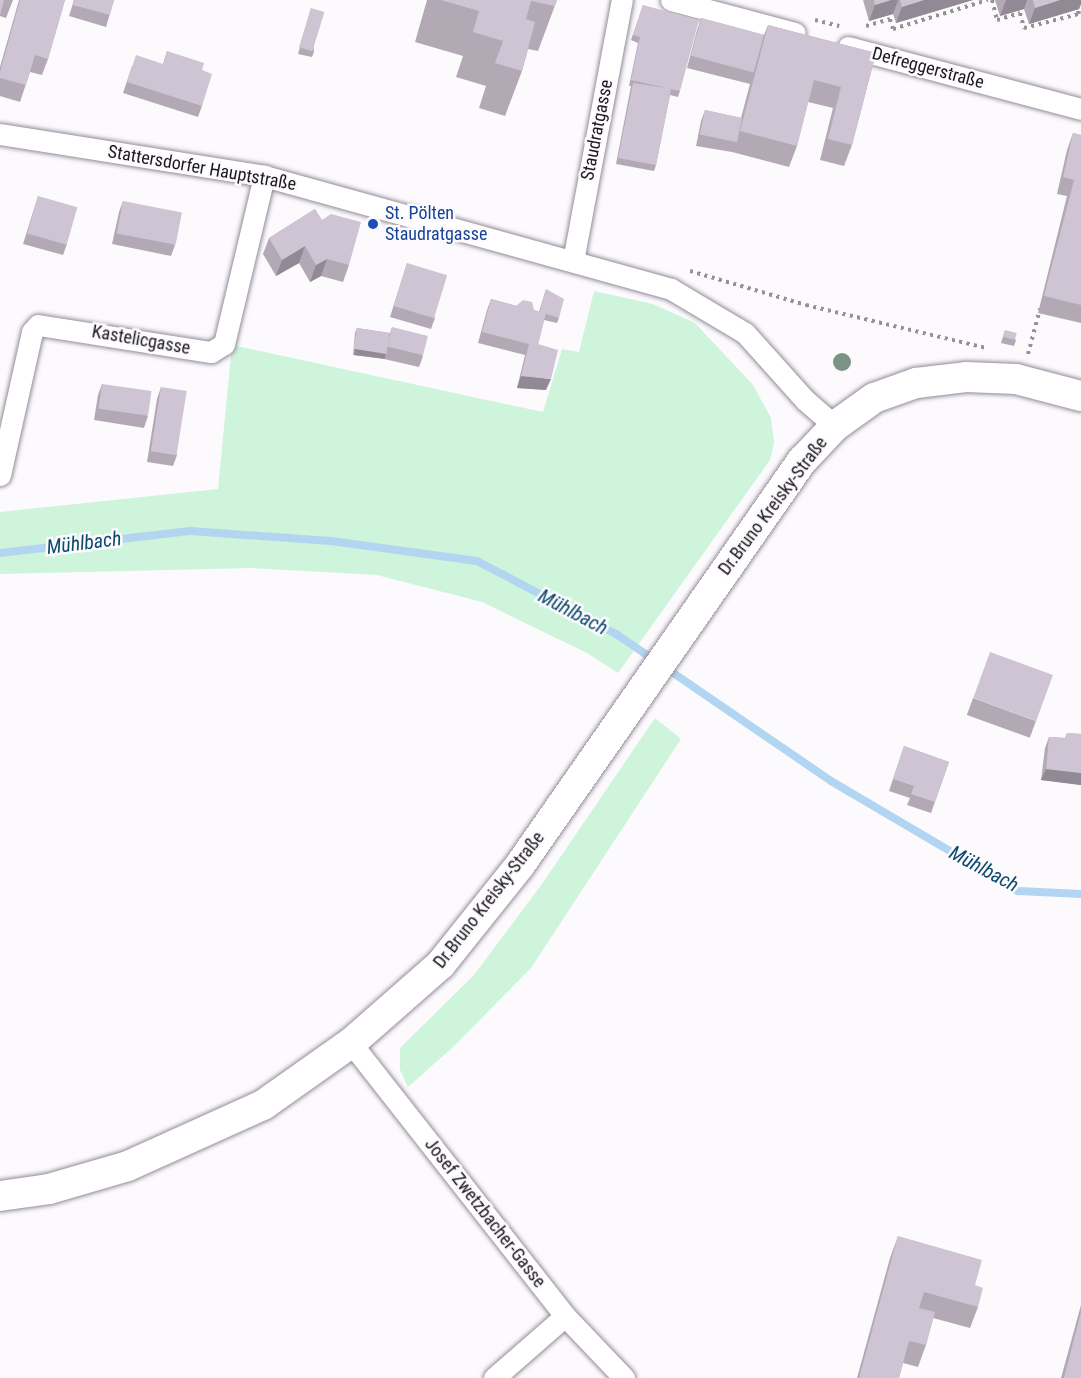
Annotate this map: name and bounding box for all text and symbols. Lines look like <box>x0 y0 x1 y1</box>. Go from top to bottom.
street label: Defreggerstraße <box>870 43 986 93</box>
street label: Staudratgasse <box>577 78 617 182</box>
street label: Stattersdorfer Hauptstraße <box>106 141 298 195</box>
place label: St. Pölten Staudratgasse <box>385 203 487 246</box>
marker: St. Pölten Staudratgasse <box>366 217 380 231</box>
street label: Kastelicgasse <box>90 321 192 359</box>
street label: Dr.Bruno Kreisky-Straße <box>714 433 832 579</box>
water label: Mühlbach <box>45 527 123 559</box>
water label: Mühlbach <box>534 584 612 640</box>
street label: Dr.Bruno Kreisky-Straße <box>429 827 549 973</box>
water label: Mühlbach <box>945 841 1023 897</box>
street label: Josef Zwetzbacher-Gasse <box>420 1134 550 1292</box>

